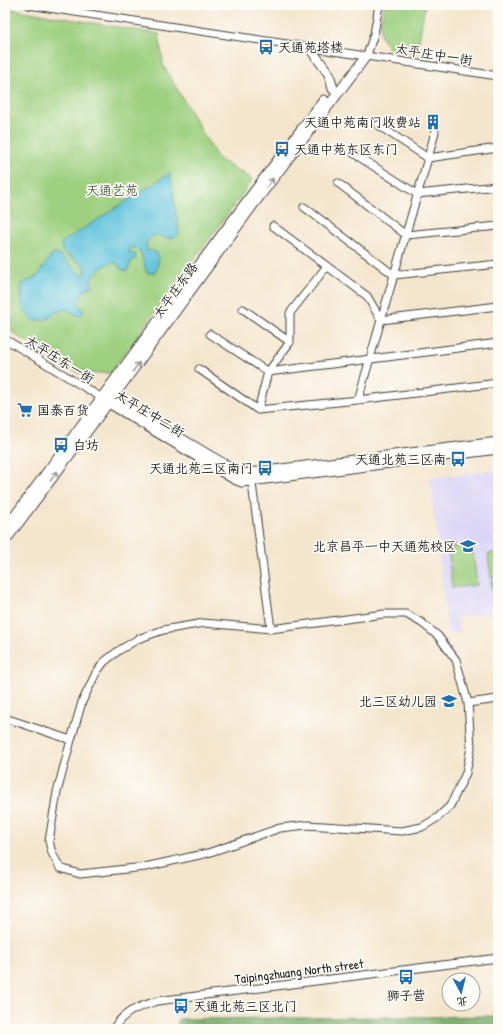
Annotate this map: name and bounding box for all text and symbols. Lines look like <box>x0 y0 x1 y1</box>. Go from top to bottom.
bus stop icon: 天通苑塔楼 <box>257 38 275 56</box>
place label: 天通苑塔楼 <box>278 38 343 56</box>
street label: 太平庄中一街 <box>394 39 474 69</box>
place label: 天通中苑南门收费站 <box>304 113 421 131</box>
building icon: 天通中苑南门收费站 <box>424 113 442 131</box>
bus stop icon: 天通中苑东区东门 <box>273 140 291 158</box>
place label: 天通中苑东区东门 <box>294 140 398 158</box>
one-way arrow <box>266 177 274 188</box>
park label: 天通艺苑 <box>86 181 138 199</box>
street label: 太平庄东路 <box>149 258 201 322</box>
street label: 太平庄东一街 <box>22 331 98 387</box>
one-way arrow <box>131 362 140 373</box>
street label: 太平庄中二街 <box>112 385 188 441</box>
supermarket icon: 国泰百货 <box>16 401 34 419</box>
place label: 国泰百货 <box>37 401 89 419</box>
bus stop icon: 白坊 <box>52 436 70 454</box>
place label: 白坊 <box>73 436 99 454</box>
place label: 天通北苑三区南 <box>355 450 446 468</box>
bus stop icon: 天通北苑三区南 <box>449 450 467 468</box>
place label: 天通北苑三区南门 <box>149 459 253 477</box>
bus stop icon: 天通北苑三区南门 <box>256 459 274 477</box>
one-way arrow <box>50 471 58 482</box>
place label: 北京昌平一中天通苑校区 <box>313 537 456 555</box>
school or university icon: 北京昌平一中天通苑校区 <box>459 537 477 555</box>
place label: 北三区幼儿园 <box>359 692 437 710</box>
school or university icon: 北三区幼儿园 <box>440 692 458 710</box>
street label: Taipingzhuang North street <box>234 954 365 988</box>
bus stop icon: 狮子营 <box>397 968 415 986</box>
north arrow <box>441 972 481 1012</box>
place label: 狮子营 <box>386 986 426 1004</box>
text: 北 <box>456 994 469 1010</box>
bus stop icon: 天通北苑三区北门 <box>172 997 190 1015</box>
place label: 天通北苑三区北门 <box>193 997 297 1015</box>

